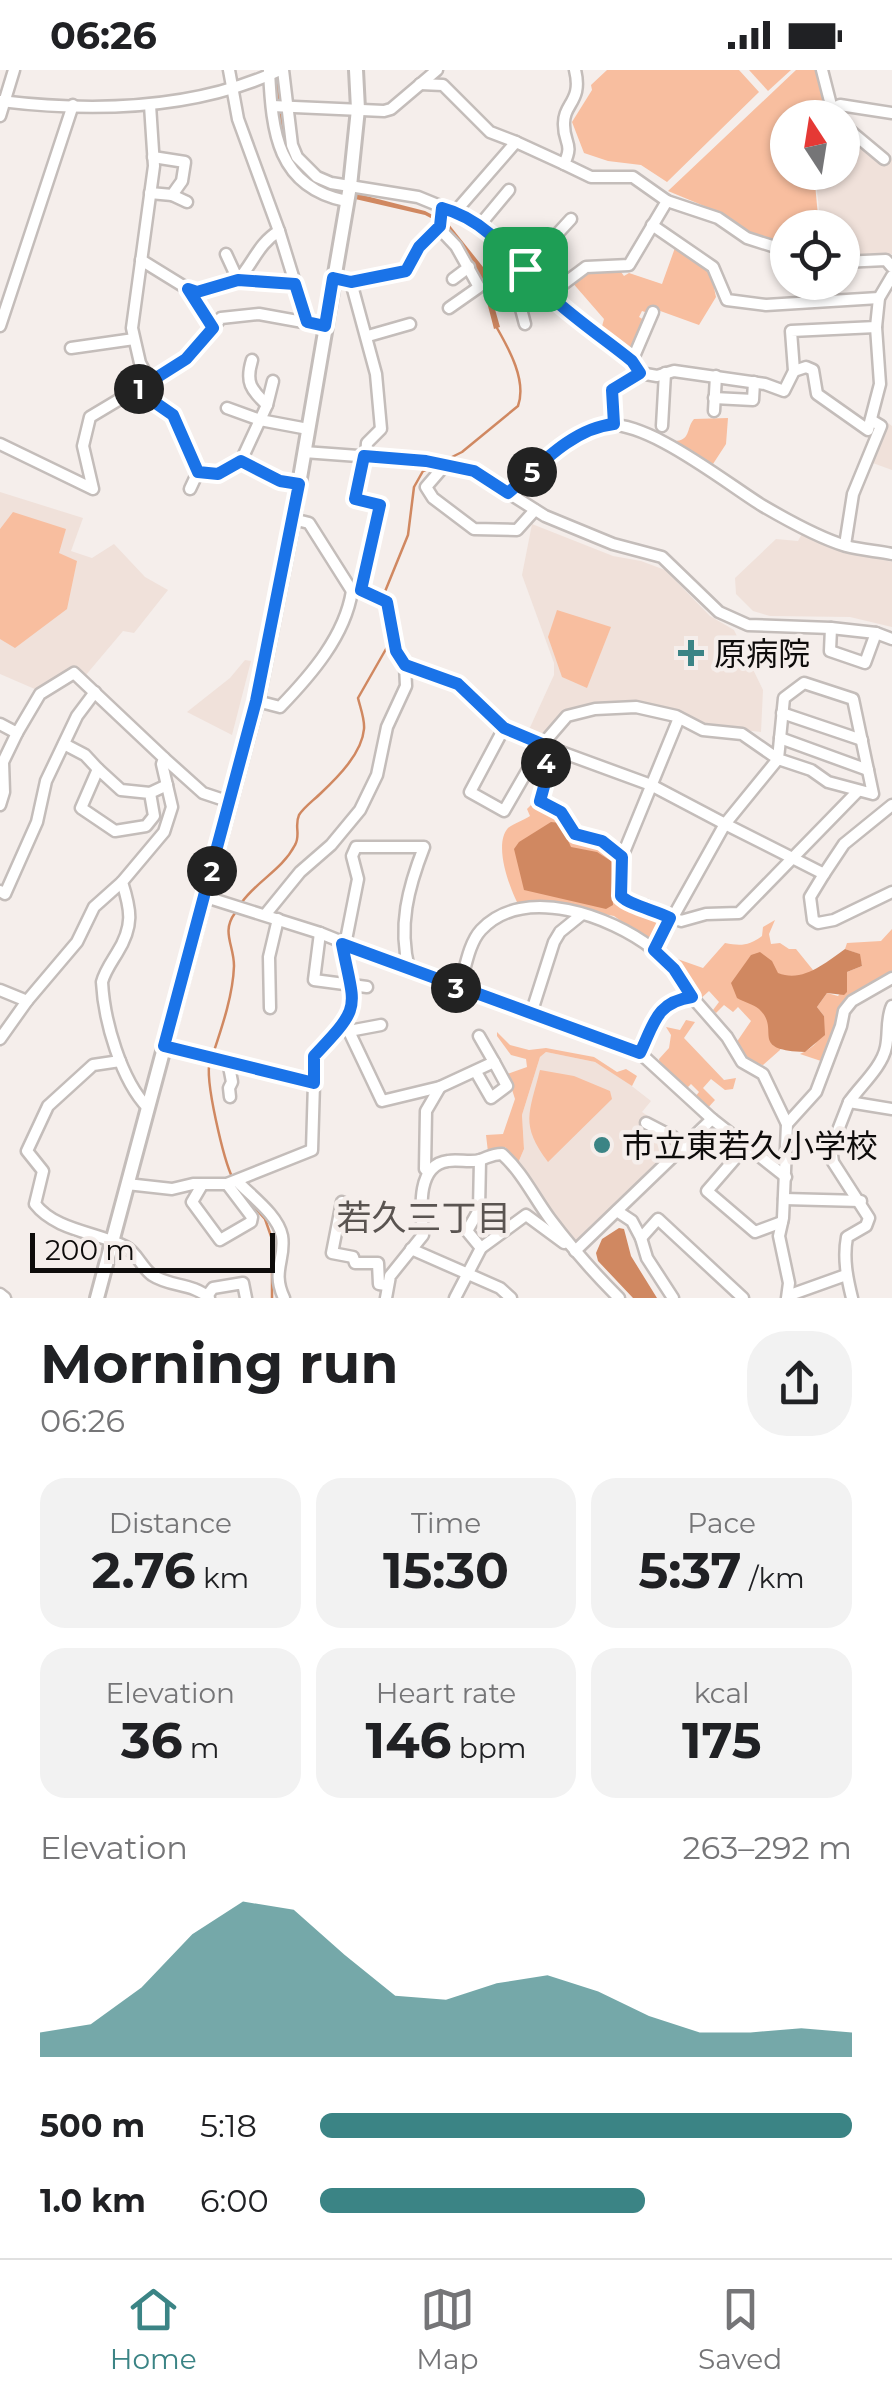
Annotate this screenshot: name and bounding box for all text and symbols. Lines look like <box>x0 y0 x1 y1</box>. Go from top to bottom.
text: 06:26 <box>50 12 157 59</box>
north arrow <box>770 100 860 190</box>
map controls <box>770 100 860 300</box>
button: locate <box>770 210 860 300</box>
pin <box>483 227 568 312</box>
icon: arrive <box>498 242 553 297</box>
pin: 1 <box>114 364 164 414</box>
text: 1 <box>134 372 144 406</box>
pin: 5 <box>507 447 557 497</box>
text: 5 <box>524 455 540 489</box>
place label: 原病院 <box>714 634 810 673</box>
marker: 原病院 <box>678 640 704 666</box>
pin: 4 <box>521 738 571 788</box>
text: 4 <box>536 746 556 780</box>
pin: 2 <box>187 846 237 896</box>
text: 2 <box>204 854 220 888</box>
pin: 3 <box>431 963 481 1013</box>
text: 3 <box>448 971 464 1005</box>
place label: 市立東若久小学校 <box>622 1126 878 1165</box>
marker: 市立東若久小学校 <box>591 1134 613 1156</box>
district label: 若久三丁目 <box>336 1196 512 1239</box>
scale bar <box>30 1228 275 1272</box>
text: 200 m <box>45 1233 135 1267</box>
text: Morning run <box>40 1330 398 1397</box>
button: share <box>747 1331 852 1436</box>
text: 06:26 <box>40 1401 125 1440</box>
text: Distance <box>109 1506 232 1540</box>
text: Time <box>411 1506 481 1540</box>
text: Pace <box>687 1506 756 1540</box>
text: 2.76 <box>91 1540 196 1601</box>
text: 15:30 <box>383 1540 509 1601</box>
text: 5:37 <box>639 1540 742 1601</box>
text: km <box>196 1561 249 1595</box>
text: /km <box>742 1561 805 1595</box>
text: Elevation <box>106 1676 235 1710</box>
text: Heart rate <box>376 1676 516 1710</box>
text: kcal <box>694 1676 750 1710</box>
text: 36 <box>121 1710 183 1771</box>
text: 146 <box>366 1710 451 1771</box>
text: 175 <box>682 1710 761 1771</box>
text: m <box>183 1731 220 1765</box>
text: bpm <box>451 1731 526 1765</box>
text: Elevation <box>40 1828 188 1867</box>
text: 263–292 m <box>683 1828 852 1867</box>
text: 500 m <box>40 2106 145 2145</box>
text: 5:18 <box>200 2106 257 2145</box>
text: 1.0 km <box>40 2181 146 2220</box>
text: 6:00 <box>200 2181 269 2220</box>
tab: Home <box>110 2282 197 2376</box>
tab: Map <box>416 2282 479 2376</box>
tab: Saved <box>698 2282 782 2376</box>

